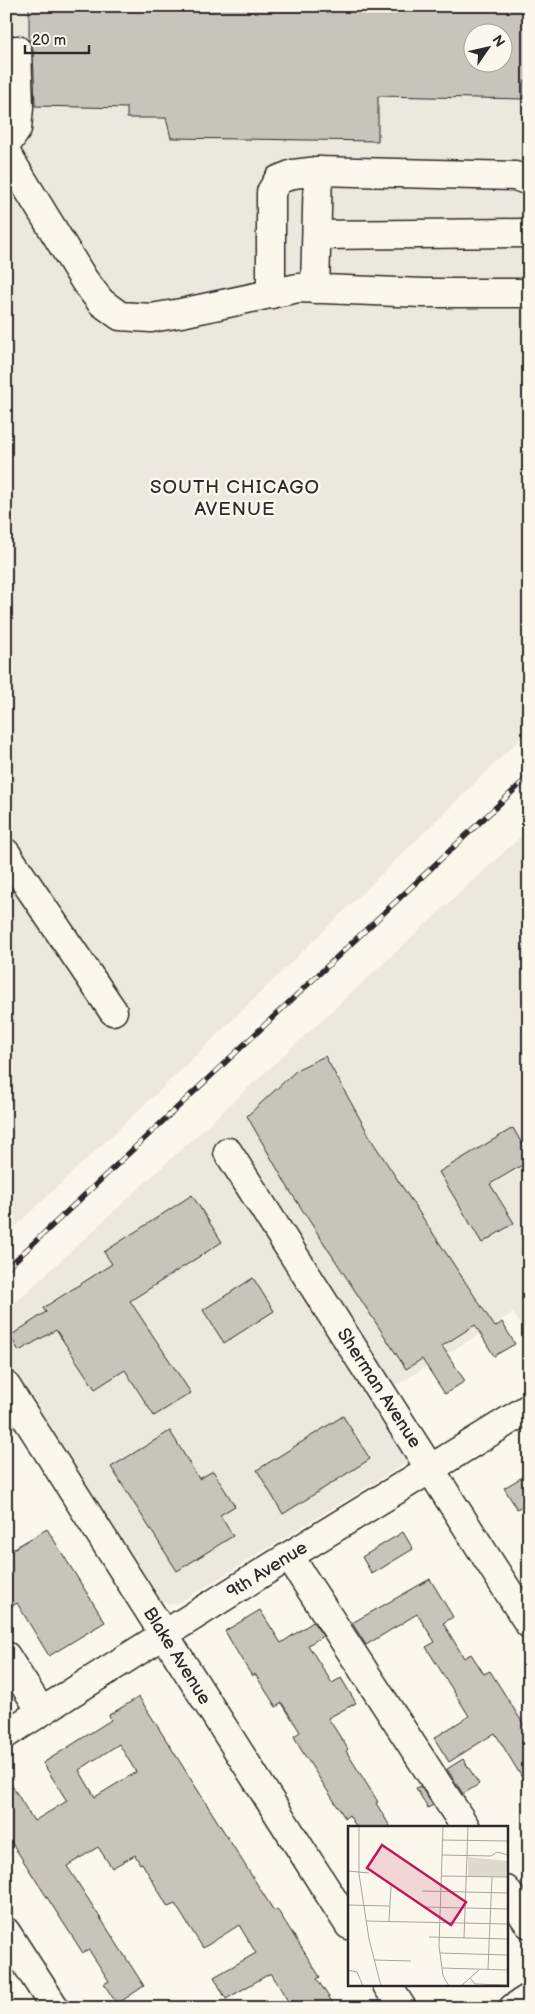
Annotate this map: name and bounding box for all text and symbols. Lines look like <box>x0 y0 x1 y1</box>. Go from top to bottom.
scale bar <box>25 22 89 54</box>
north arrow <box>462 22 512 72</box>
text: 20 m <box>32 31 66 50</box>
text: N <box>488 32 508 50</box>
district label: SOUTH CHICAGO AVENUE <box>150 476 320 521</box>
street label: Sherman Avenue <box>332 1324 426 1452</box>
street label: 9th Avenue <box>223 1537 311 1603</box>
street label: Blake Avenue <box>139 1603 215 1709</box>
inset map <box>348 1826 508 1986</box>

